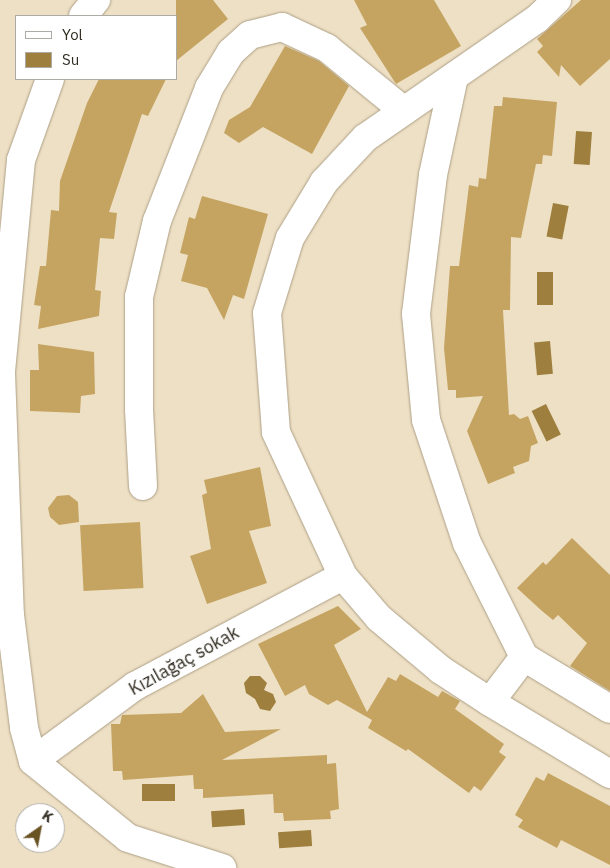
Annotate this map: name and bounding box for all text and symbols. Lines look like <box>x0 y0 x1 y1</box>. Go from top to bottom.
legend <box>15 15 178 80</box>
text: Yol <box>62 25 83 44</box>
text: Su <box>62 50 79 69</box>
street label: Kızılağaç sokak <box>125 622 243 700</box>
north arrow <box>15 803 65 853</box>
text: K <box>39 806 57 826</box>

